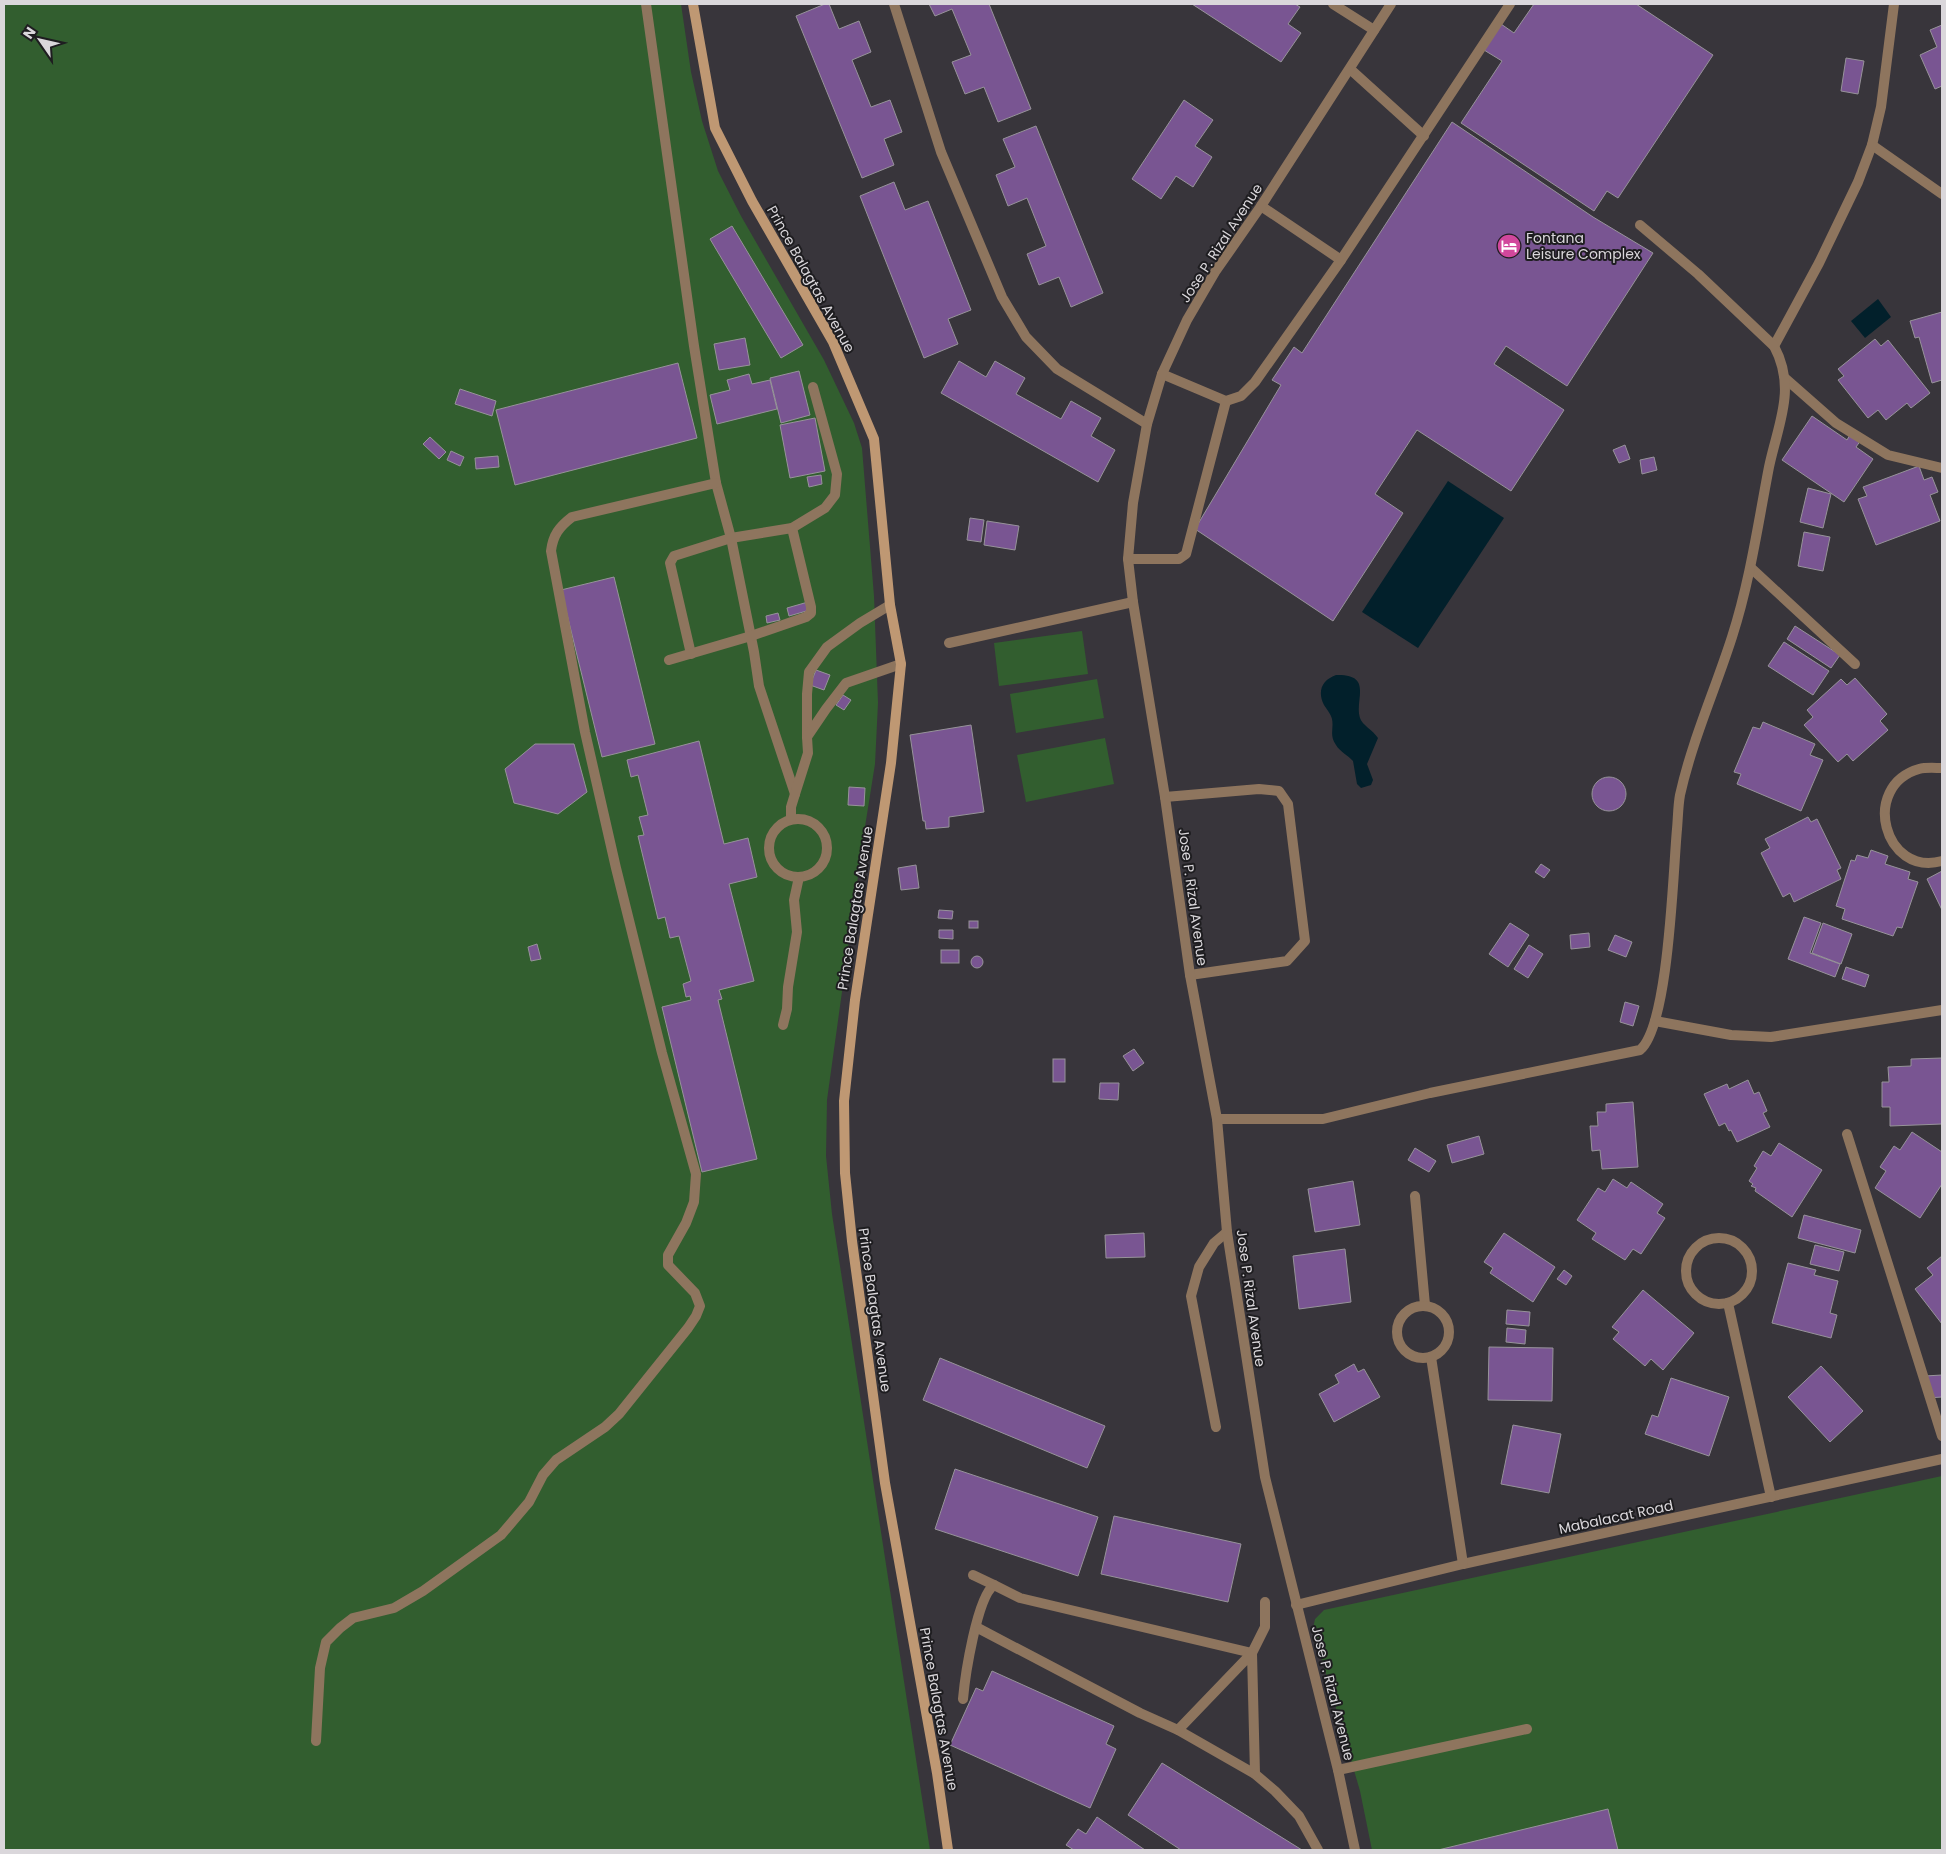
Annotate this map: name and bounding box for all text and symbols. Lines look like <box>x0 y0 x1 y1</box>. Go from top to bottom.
north arrow <box>15 15 65 65</box>
text: N <box>18 23 40 43</box>
street label: Jose P. Rizal Avenue <box>1175 179 1267 306</box>
street label: Prince Balagtas Avenue <box>762 202 860 356</box>
place label: Fontana Leisure Complex <box>1526 228 1641 264</box>
hotel icon: Fontana Leisure Complex <box>1496 233 1522 259</box>
street label: Prince Balagtas Avenue <box>832 825 878 991</box>
street label: Jose P. Rizal Avenue <box>1173 827 1213 967</box>
street label: Prince Balagtas Avenue <box>854 1227 896 1394</box>
street label: Jose P. Rizal Avenue <box>1231 1228 1271 1368</box>
street label: Mabalacat Road <box>1557 1495 1675 1539</box>
street label: Jose P. Rizal Avenue <box>1307 1623 1360 1763</box>
street label: Prince Balagtas Avenue <box>915 1626 963 1792</box>

